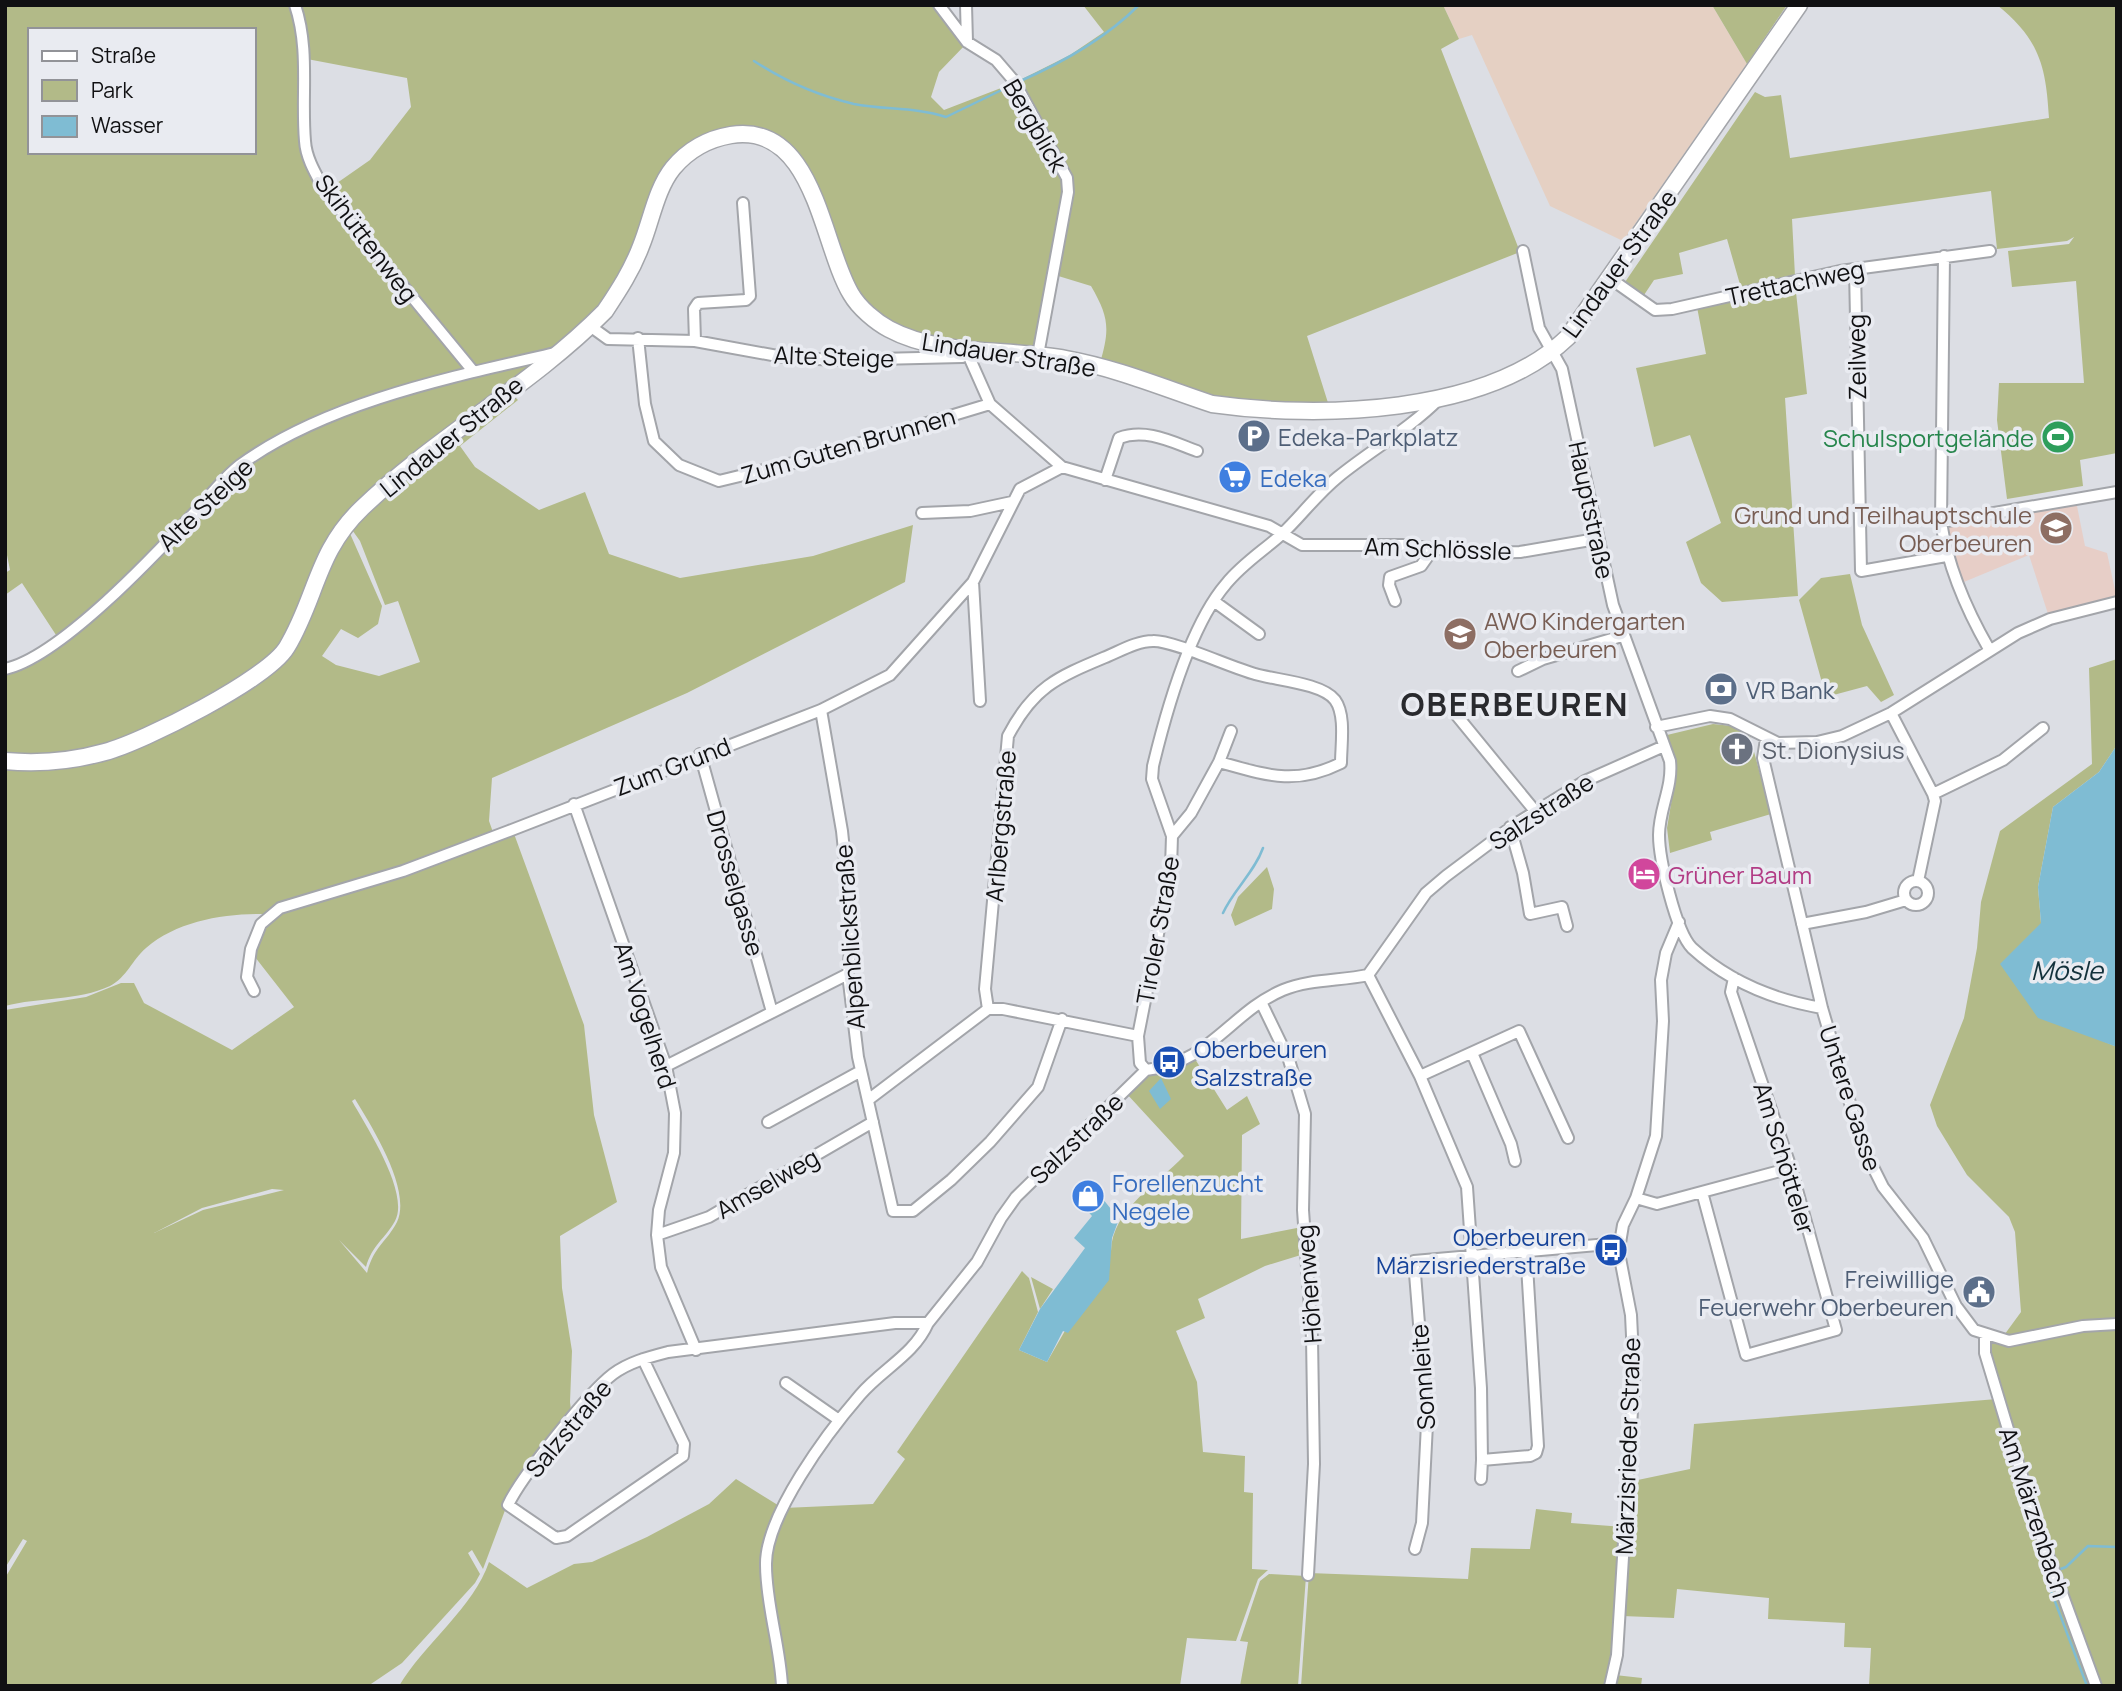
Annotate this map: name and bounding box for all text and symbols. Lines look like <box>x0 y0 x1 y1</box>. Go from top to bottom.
legend <box>28 28 256 154</box>
text: Straße <box>91 41 156 69</box>
street label: Bergblick <box>996 73 1076 178</box>
text: Park <box>91 76 133 104</box>
text: Wasser <box>91 111 164 139</box>
street label: Skihüttenweg <box>308 167 426 309</box>
street label: Lindauer Straße <box>1554 182 1684 344</box>
street label: Trettachweg <box>1723 251 1867 313</box>
street label: Zeilweg <box>1839 314 1873 400</box>
street label: Lindauer Straße <box>920 324 1098 384</box>
street label: Alte Steige <box>773 337 895 375</box>
street label: Lindauer Straße <box>372 368 530 504</box>
street label: Zum Guten Brunnen <box>737 399 959 491</box>
parking icon: Edeka-Parkplatz <box>1235 417 1273 455</box>
sports icon: Schulsportgelände <box>2039 418 2077 456</box>
place label: Edeka-Parkplatz <box>1278 420 1459 453</box>
place label: Schulsportgelände <box>1823 421 2034 454</box>
street label: Hauptstraße <box>1561 438 1623 582</box>
street label: Alte Steige <box>150 450 260 558</box>
supermarket icon: Edeka <box>1216 458 1254 496</box>
place label: Edeka <box>1260 461 1327 494</box>
place label: Grund und Teilhauptschule Oberbeuren <box>1734 498 2032 559</box>
school or university icon: Grund und Teilhauptschule Oberbeuren <box>2037 509 2075 547</box>
street label: Am Schlössle <box>1364 529 1512 567</box>
place label: AWO Kindergarten Oberbeuren <box>1484 604 1685 665</box>
school or university icon: AWO Kindergarten Oberbeuren <box>1441 615 1479 653</box>
bank icon: VR Bank <box>1702 670 1740 708</box>
place label: VR Bank <box>1746 673 1836 706</box>
district label: OBERBEUREN <box>1401 682 1629 726</box>
street label: Zum Grund <box>609 729 735 803</box>
church icon: St. Dionysius <box>1718 730 1756 768</box>
place label: St. Dionysius <box>1762 733 1905 766</box>
street label: Arlbergstraße <box>977 749 1023 903</box>
street label: Salzstraße <box>1482 765 1600 857</box>
street label: Drosselgasse <box>699 806 773 960</box>
street label: Alpenblickstraße <box>826 843 872 1031</box>
street label: Tiroler Straße <box>1128 853 1186 1007</box>
hotel icon: Grüner Baum <box>1625 855 1663 893</box>
place label: Grüner Baum <box>1668 858 1812 891</box>
street label: Am Vogelherd <box>607 937 685 1093</box>
water label: Mösle <box>2031 952 2105 988</box>
street label: Untere Gasse <box>1812 1021 1890 1175</box>
place label: Oberbeuren Salzstraße <box>1194 1032 1327 1093</box>
bus stop icon: Oberbeuren Salzstraße <box>1150 1043 1188 1081</box>
street label: Am Schötteler <box>1746 1078 1824 1238</box>
street label: Salzstraße <box>1022 1085 1130 1191</box>
street label: Amselweg <box>709 1140 825 1226</box>
place label: Forellenzucht Negele <box>1112 1166 1264 1227</box>
shop icon: Forellenzucht Negele <box>1069 1177 1107 1215</box>
place label: Oberbeuren Märzisriederstraße <box>1376 1220 1586 1281</box>
street label: Höhenweg <box>1287 1224 1329 1344</box>
bus stop icon: Oberbeuren Märzisriederstraße <box>1592 1231 1630 1269</box>
place label: Freiwillige Feuerwehr Oberbeuren <box>1699 1262 1954 1323</box>
public building icon: Freiwillige Feuerwehr Oberbeuren <box>1960 1273 1998 1311</box>
street label: Sonnleite <box>1402 1323 1442 1431</box>
street label: Märzisrieder Straße <box>1607 1337 1647 1555</box>
street label: Salzstraße <box>517 1372 619 1484</box>
street label: Am Märzenbach <box>1992 1423 2078 1601</box>

